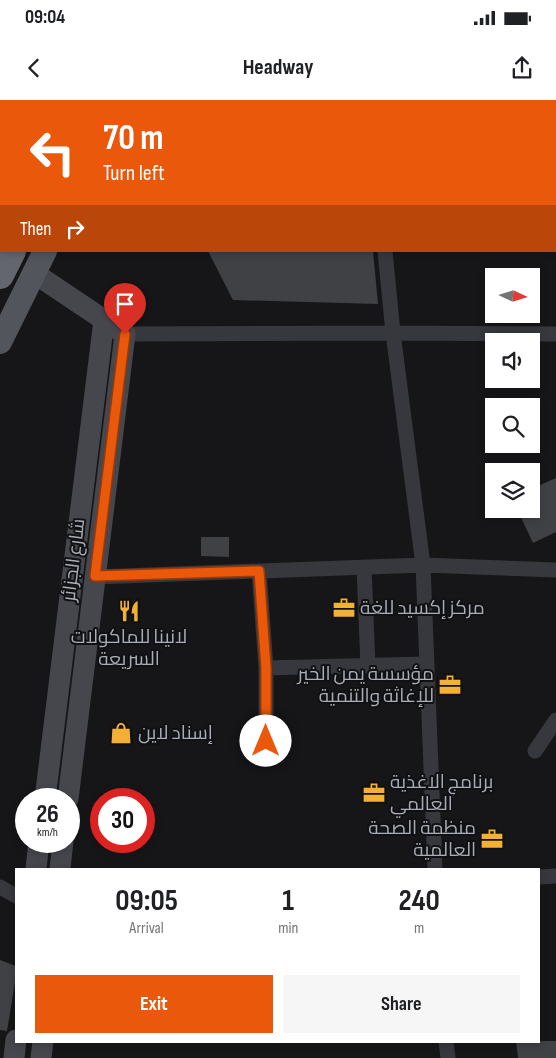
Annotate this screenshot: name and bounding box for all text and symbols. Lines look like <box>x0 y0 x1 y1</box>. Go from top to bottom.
text: 09:04 <box>25 6 65 29</box>
icon: back <box>20 54 48 82</box>
text: Headway <box>243 54 313 81</box>
icon: share <box>508 54 536 82</box>
text: 70 m <box>103 117 163 160</box>
icon: left <box>20 120 85 185</box>
text: Turn left <box>103 160 165 187</box>
icon: right <box>61 215 89 243</box>
text: Then <box>20 218 51 241</box>
north arrow <box>485 268 540 322</box>
map controls <box>485 268 540 518</box>
pin <box>104 283 146 334</box>
icon: arrive <box>111 290 139 318</box>
button: sound <box>485 333 540 388</box>
button: search <box>485 398 540 453</box>
button: layers <box>485 463 540 518</box>
street label: شارع الجزائر <box>57 517 91 604</box>
office icon: مركز إكسيد للغة <box>331 595 357 621</box>
place label: مركز إكسيد للغة <box>360 597 485 620</box>
restaurant icon: لانينا للماكولات السريعة <box>116 598 142 624</box>
place label: لانينا للماكولات السريعة <box>71 626 187 671</box>
place label: مؤسسة يمن الخير للإغاثة والتنمية <box>296 663 434 708</box>
office icon: مؤسسة يمن الخير للإغاثة والتنمية <box>437 672 463 698</box>
position arrow <box>239 714 291 766</box>
shop icon: إسناد لاين <box>108 720 134 746</box>
place label: إسناد لاين <box>138 722 213 745</box>
place label: برنامج الاغذية العالمي <box>390 771 493 818</box>
office icon: برنامج الاغذية العالمي <box>361 780 387 806</box>
speed limit sign: 30 <box>90 788 155 853</box>
text: 26 <box>36 799 59 830</box>
place label: منظمة الصحة العالمية <box>368 817 476 862</box>
text: km/h <box>37 825 58 840</box>
office icon: منظمة الصحة العالمية <box>479 826 505 852</box>
text: 09:05 <box>115 883 178 919</box>
text: 1 <box>282 883 294 919</box>
text: 240 <box>398 883 440 919</box>
text: Arrival <box>129 919 164 938</box>
text: min <box>278 919 298 938</box>
text: m <box>414 919 424 938</box>
button: Exit <box>35 975 273 1033</box>
button: Share <box>283 975 520 1033</box>

